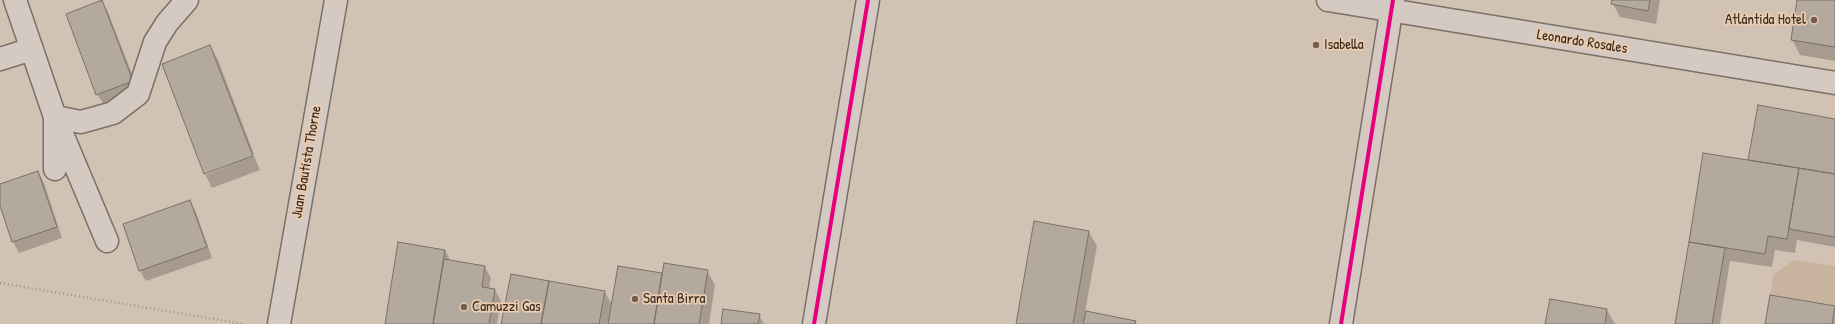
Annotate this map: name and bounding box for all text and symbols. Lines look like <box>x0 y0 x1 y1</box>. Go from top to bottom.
place label: Atlántida Hotel <box>1725 11 1806 29</box>
marker: Atlántida Hotel <box>1809 15 1819 25</box>
street label: Leonardo Rosales <box>1535 26 1629 58</box>
place label: Isabella <box>1324 36 1364 54</box>
marker: Isabella <box>1311 40 1321 50</box>
street label: Juan Bautista Thorne <box>288 104 326 220</box>
place label: Santa Birra <box>643 290 705 308</box>
marker: Santa Birra <box>630 294 640 304</box>
place label: Camuzzi Gas <box>472 298 541 316</box>
marker: Camuzzi Gas <box>459 302 469 312</box>

